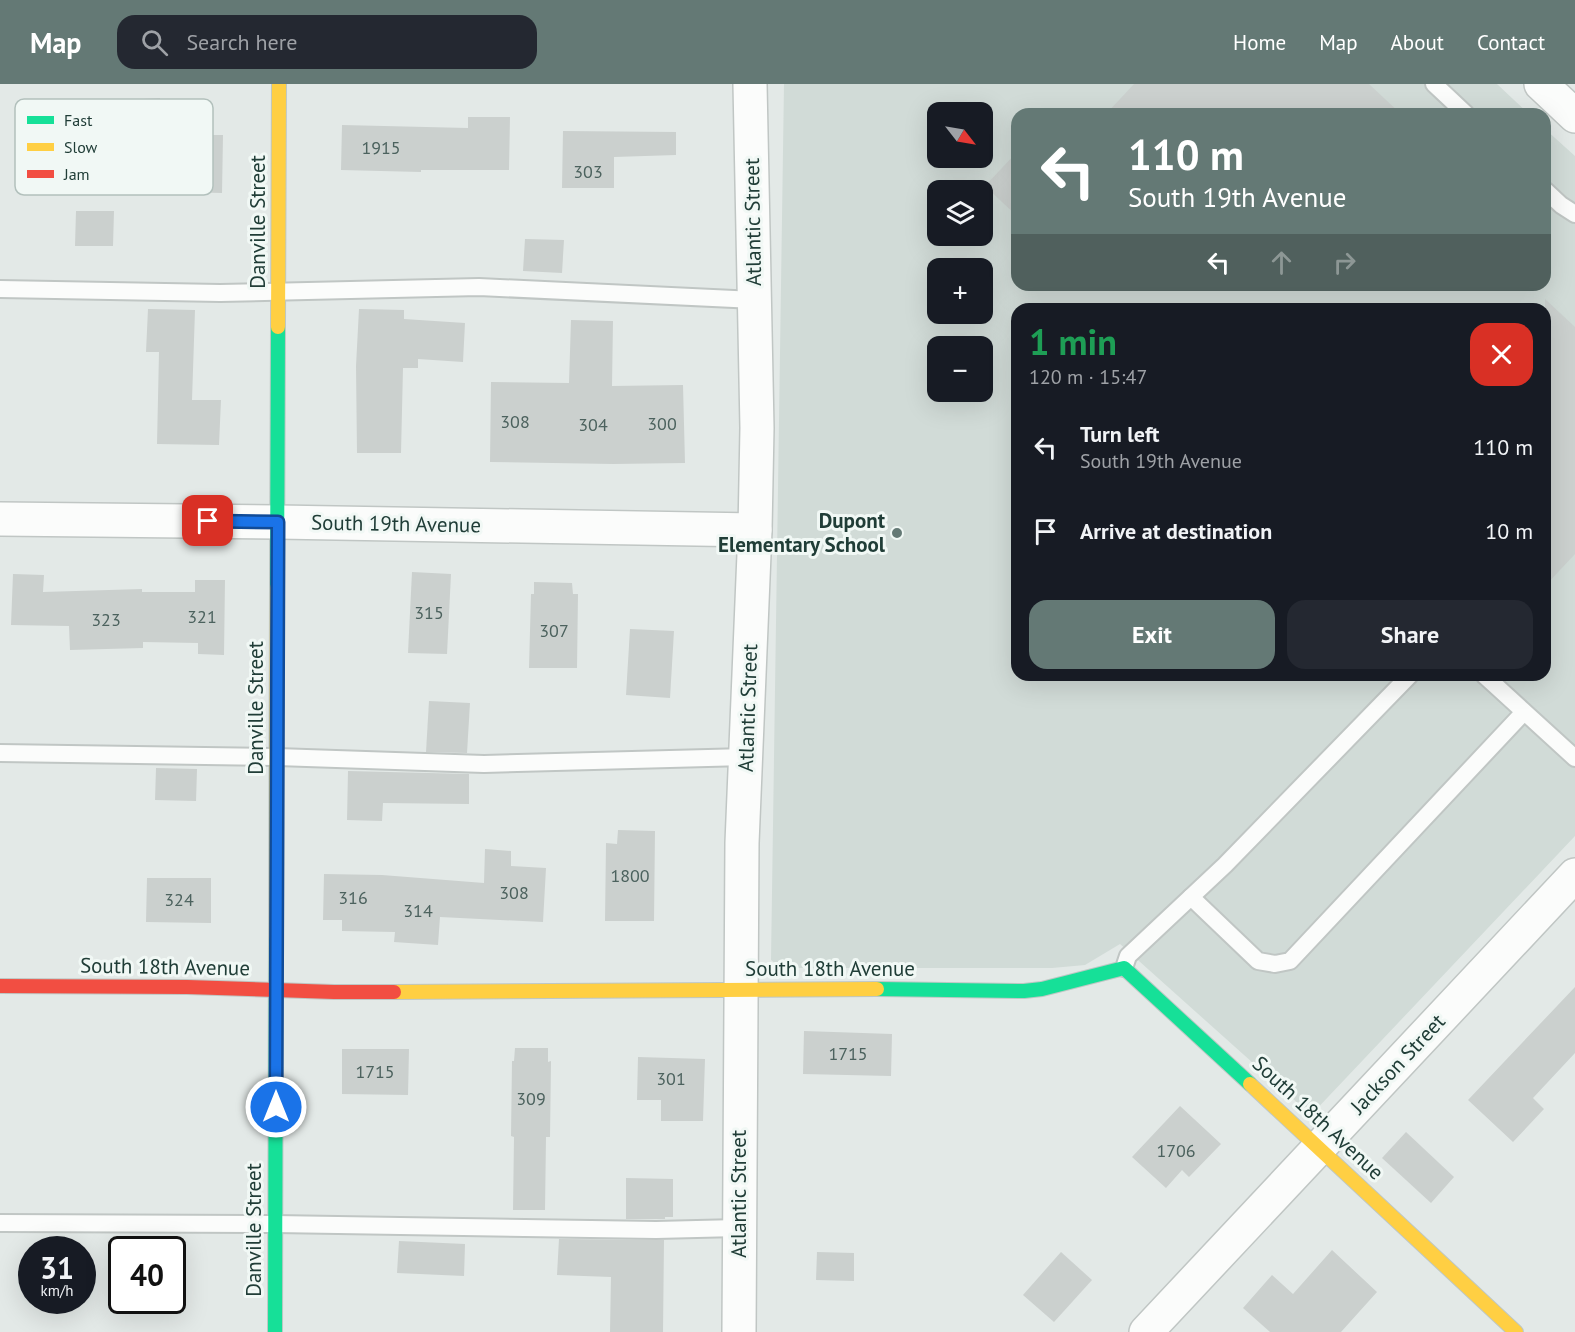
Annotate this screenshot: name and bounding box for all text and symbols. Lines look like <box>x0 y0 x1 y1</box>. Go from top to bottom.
search box <box>117 15 537 69</box>
text: Map <box>30 24 81 61</box>
icon: search <box>138 26 171 59</box>
text: Search here <box>186 28 297 56</box>
text: Home <box>1233 29 1286 56</box>
text: Map <box>1319 29 1358 56</box>
text: About <box>1391 29 1444 56</box>
text: Contact <box>1477 29 1545 56</box>
legend <box>15 99 213 195</box>
north arrow <box>927 102 993 168</box>
map controls <box>927 102 993 402</box>
text: Fast <box>64 110 93 130</box>
text: 110 m <box>1128 127 1244 182</box>
icon: left <box>1029 132 1107 210</box>
house number: 1915 <box>361 136 401 159</box>
text: Slow <box>64 137 98 157</box>
street label: Danville Street <box>244 155 271 289</box>
street label: Atlantic Street <box>738 158 767 286</box>
house number: 303 <box>573 160 603 183</box>
text: Jam <box>63 164 90 184</box>
button: layers <box>927 180 993 246</box>
text: South 19th Avenue <box>1128 180 1347 214</box>
icon: left <box>1202 246 1235 279</box>
icon: ahead <box>1265 246 1298 279</box>
icon: right <box>1328 246 1361 279</box>
button: + <box>927 258 993 324</box>
text: 1 min <box>1029 318 1117 365</box>
button: close <box>1470 323 1533 386</box>
button: − <box>927 336 993 402</box>
text: 120 m · 15:47 <box>1029 364 1147 390</box>
house number: 308 <box>500 410 530 433</box>
house number: 300 <box>647 412 677 435</box>
house number: 304 <box>578 413 608 436</box>
text: Turn left <box>1080 420 1160 448</box>
icon: left <box>1029 431 1062 464</box>
text: 110 m <box>1473 433 1533 461</box>
text: South 19th Avenue <box>1080 448 1242 474</box>
pin <box>182 495 233 546</box>
icon: arrive <box>191 504 224 537</box>
place label: Dupont Elementary School <box>718 507 886 558</box>
street label: South 19th Avenue <box>311 509 481 538</box>
icon: arrive <box>1029 515 1062 548</box>
text: Arrive at destination <box>1080 517 1272 545</box>
text: 10 m <box>1485 517 1533 545</box>
marker: Dupont Elementary School <box>890 526 904 540</box>
button: Exit <box>1029 600 1275 669</box>
button: Share <box>1287 600 1533 669</box>
house number: 315 <box>414 601 444 624</box>
house number: 321 <box>187 605 217 628</box>
house number: 323 <box>91 608 121 631</box>
house number: 307 <box>539 619 569 642</box>
street label: Danville Street <box>242 641 269 775</box>
street label: Atlantic Street <box>732 644 763 772</box>
house number: 1800 <box>610 864 650 887</box>
house number: 308 <box>499 881 529 904</box>
house number: 316 <box>338 886 368 909</box>
house number: 324 <box>164 888 194 911</box>
house number: 314 <box>403 899 433 922</box>
street label: South 18th Avenue <box>80 952 250 981</box>
street label: South 18th Avenue <box>745 955 915 982</box>
street label: Jackson Street <box>1344 1008 1451 1120</box>
house number: 1715 <box>828 1042 868 1065</box>
street label: South 18th Avenue <box>1247 1050 1390 1185</box>
house number: 1715 <box>355 1060 395 1083</box>
house number: 301 <box>656 1067 686 1090</box>
position arrow <box>244 1075 308 1139</box>
house number: 309 <box>516 1087 546 1110</box>
street label: Atlantic Street <box>725 1130 752 1258</box>
house number: 1706 <box>1156 1139 1196 1162</box>
street label: Danville Street <box>240 1163 267 1297</box>
speed limit sign: 40 <box>108 1236 186 1314</box>
text: 31 <box>40 1248 74 1287</box>
text: km/h <box>41 1281 73 1300</box>

